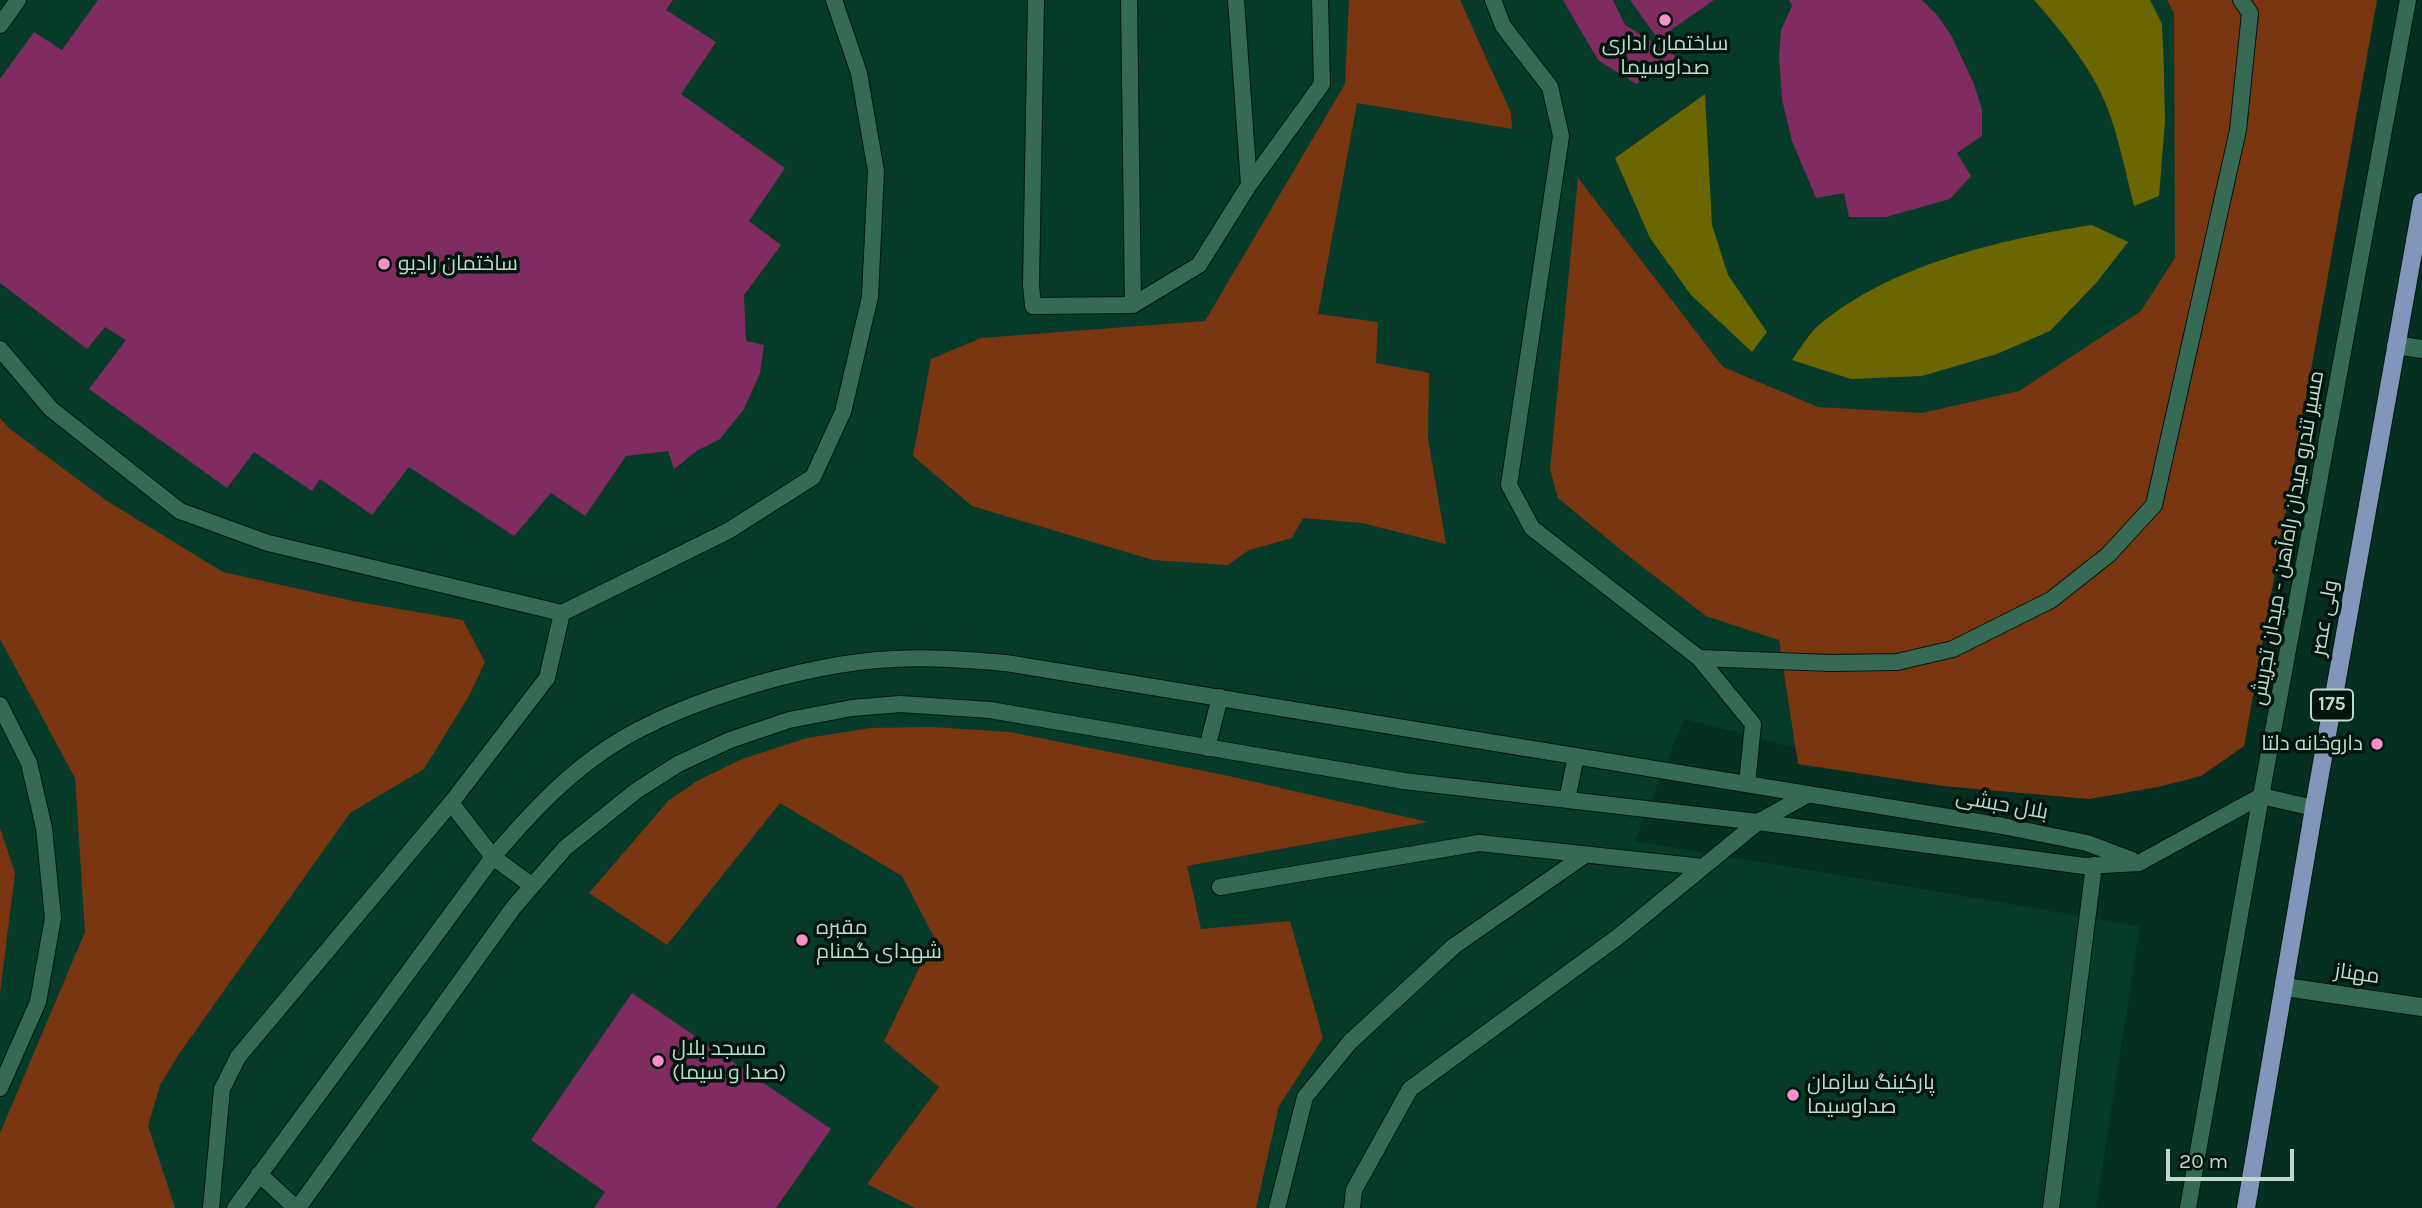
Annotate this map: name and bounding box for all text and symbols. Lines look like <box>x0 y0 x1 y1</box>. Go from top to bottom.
marker: ساختمان اداری صداوسیما <box>1657 12 1673 28</box>
place label: ساختمان اداری صداوسیما <box>1602 31 1728 81</box>
place label: ساختمان رادیو <box>398 251 518 277</box>
marker: ساختمان رادیو <box>376 256 392 272</box>
street label: مسیر تندرو میدان راه‌آهن - میدان تجریش <box>2246 369 2330 707</box>
street label: ولی عصر <box>2306 578 2344 658</box>
road number: 175 <box>2311 690 2353 720</box>
place label: داروخانه دلتا <box>2261 731 2363 757</box>
marker: داروخانه دلتا <box>2369 736 2385 752</box>
street label: بلال حبشی <box>1954 785 2050 825</box>
place label: مقبره شهدای گمنام <box>816 915 942 965</box>
marker: مقبره شهدای گمنام <box>794 932 810 948</box>
street label: مهناز <box>2333 958 2381 990</box>
place label: مسجد بلال (صدا و سیما) <box>672 1036 786 1086</box>
marker: مسجد بلال (صدا و سیما) <box>650 1053 666 1069</box>
place label: پارکینگ سازمان صداوسیما <box>1807 1070 1935 1120</box>
marker: پارکینگ سازمان صداوسیما <box>1785 1087 1801 1103</box>
scale bar <box>2170 1134 2298 1178</box>
text: 20 m <box>2179 1149 2228 1173</box>

